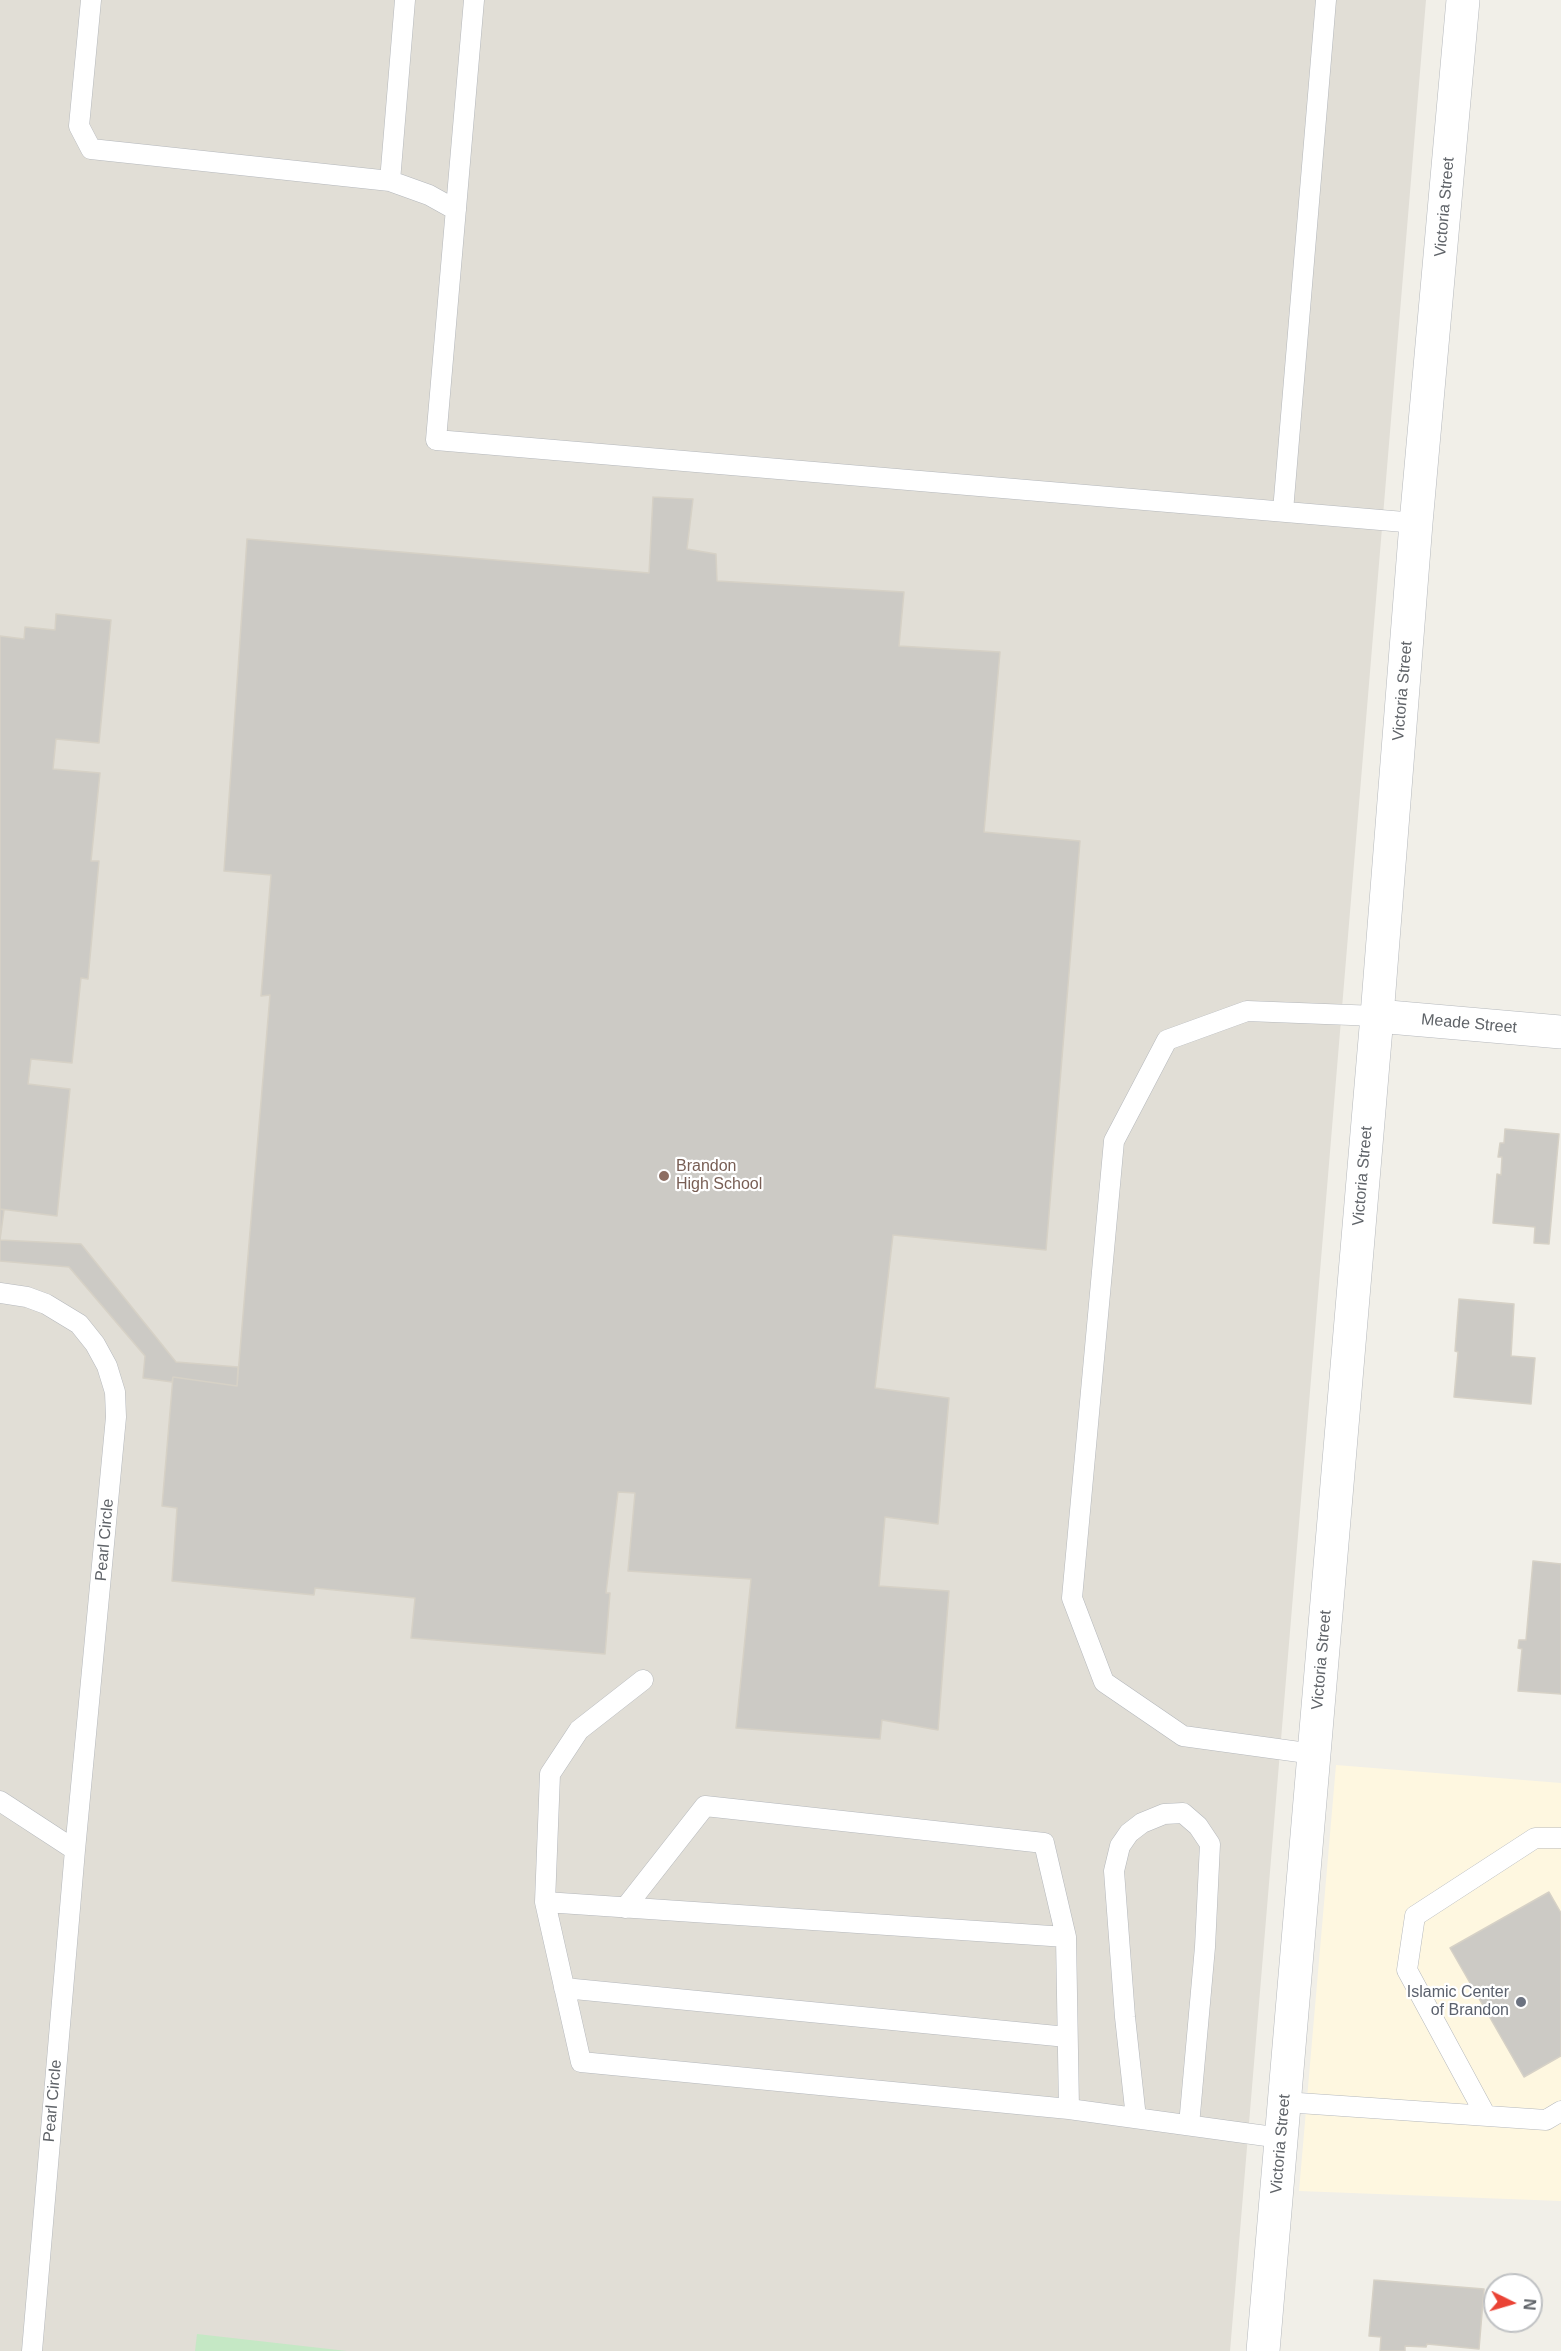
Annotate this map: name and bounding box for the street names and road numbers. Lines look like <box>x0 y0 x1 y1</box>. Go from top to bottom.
street label: Victoria Street <box>1431 156 1459 258</box>
street label: Victoria Street <box>1389 640 1417 742</box>
street label: Meade Street <box>1420 1010 1518 1038</box>
street label: Victoria Street <box>1349 1125 1377 1227</box>
street label: Pearl Circle <box>92 1498 118 1582</box>
street label: Victoria Street <box>1308 1609 1336 1711</box>
street label: Pearl Circle <box>40 2059 66 2143</box>
street label: Victoria Street <box>1267 2093 1295 2195</box>

